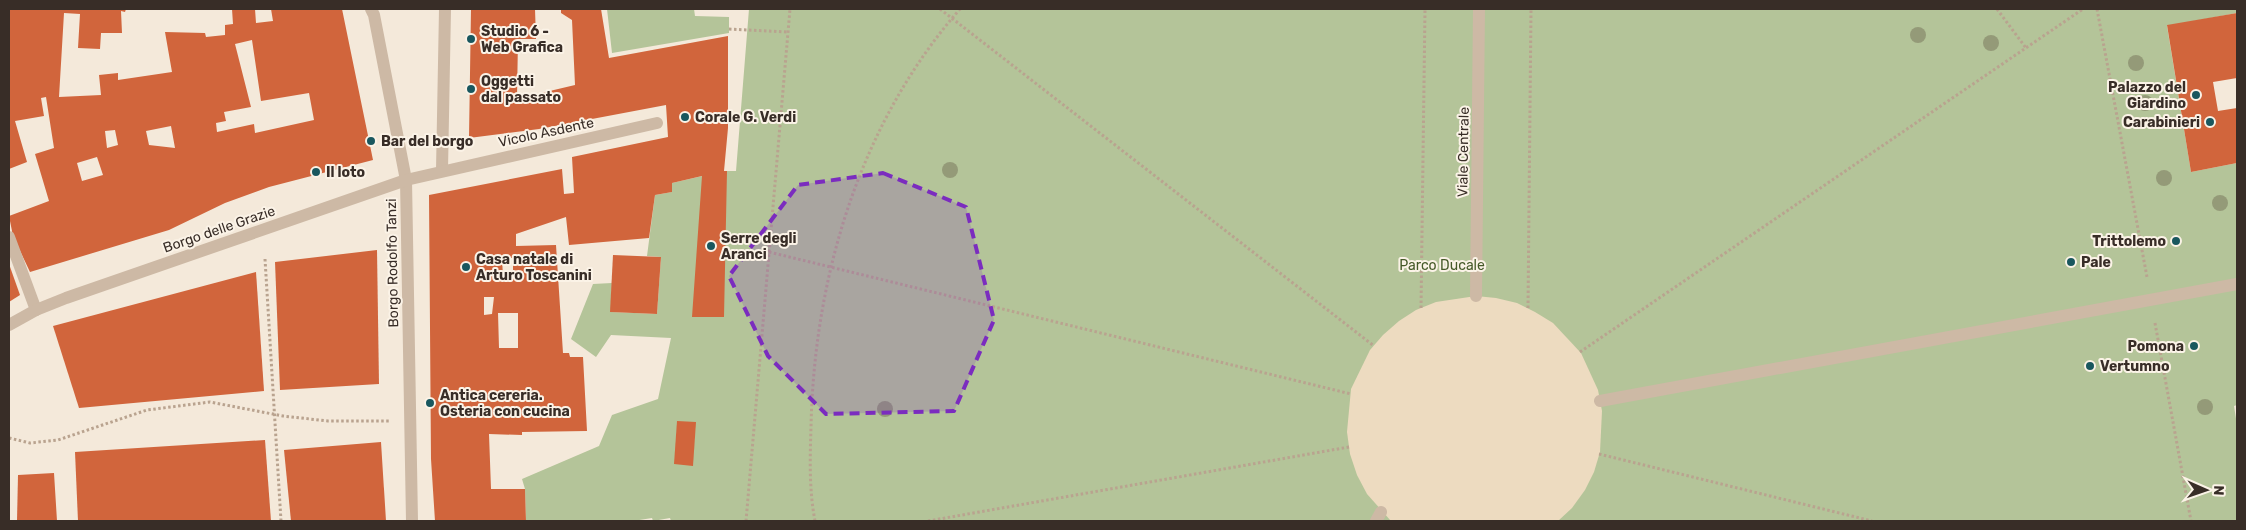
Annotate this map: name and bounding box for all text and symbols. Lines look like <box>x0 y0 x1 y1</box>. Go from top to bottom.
place label: Studio 6 - Web Grafica <box>481 23 563 56</box>
marker: Studio 6 - Web Grafica <box>465 33 477 45</box>
place label: Oggetti dal passato <box>481 73 561 106</box>
place label: Palazzo del Giardino <box>2108 79 2186 112</box>
marker: Oggetti dal passato <box>465 83 477 95</box>
marker: Palazzo del Giardino <box>2190 89 2202 101</box>
street label: Viale Centrale <box>1454 107 1473 197</box>
place label: Corale G. Verdi <box>695 109 796 126</box>
marker: Corale G. Verdi <box>679 111 691 123</box>
street label: Vicolo Asdente <box>497 114 596 151</box>
place label: Carabinieri <box>2123 114 2200 131</box>
marker: Carabinieri <box>2204 116 2216 128</box>
place label: Bar del borgo <box>381 133 473 150</box>
marker: Bar del borgo <box>365 135 377 147</box>
place label: Il loto <box>326 164 365 181</box>
marker: Il loto <box>310 166 322 178</box>
street label: Borgo Rodolfo Tanzi <box>383 198 402 328</box>
street label: Borgo delle Grazie <box>161 202 278 257</box>
place label: Serre degli Aranci <box>721 230 797 263</box>
place label: Trittolemo <box>2092 233 2166 250</box>
marker: Trittolemo <box>2170 235 2182 247</box>
marker: Serre degli Aranci <box>705 240 717 252</box>
place label: Casa natale di Arturo Toscanini <box>476 251 592 284</box>
place label: Pale <box>2081 254 2111 271</box>
marker: Pale <box>2065 256 2077 268</box>
park label: Parco Ducale <box>1399 257 1485 274</box>
marker: Casa natale di Arturo Toscanini <box>460 261 472 273</box>
place label: Pomona <box>2127 338 2184 355</box>
marker: Pomona <box>2188 340 2200 352</box>
place label: Vertumno <box>2100 358 2170 375</box>
marker: Vertumno <box>2084 360 2096 372</box>
place label: Antica cereria. Osteria con cucina <box>440 387 570 420</box>
marker: Antica cereria. Osteria con cucina <box>424 397 436 409</box>
north arrow <box>2181 465 2231 515</box>
text: N <box>2210 485 2227 496</box>

